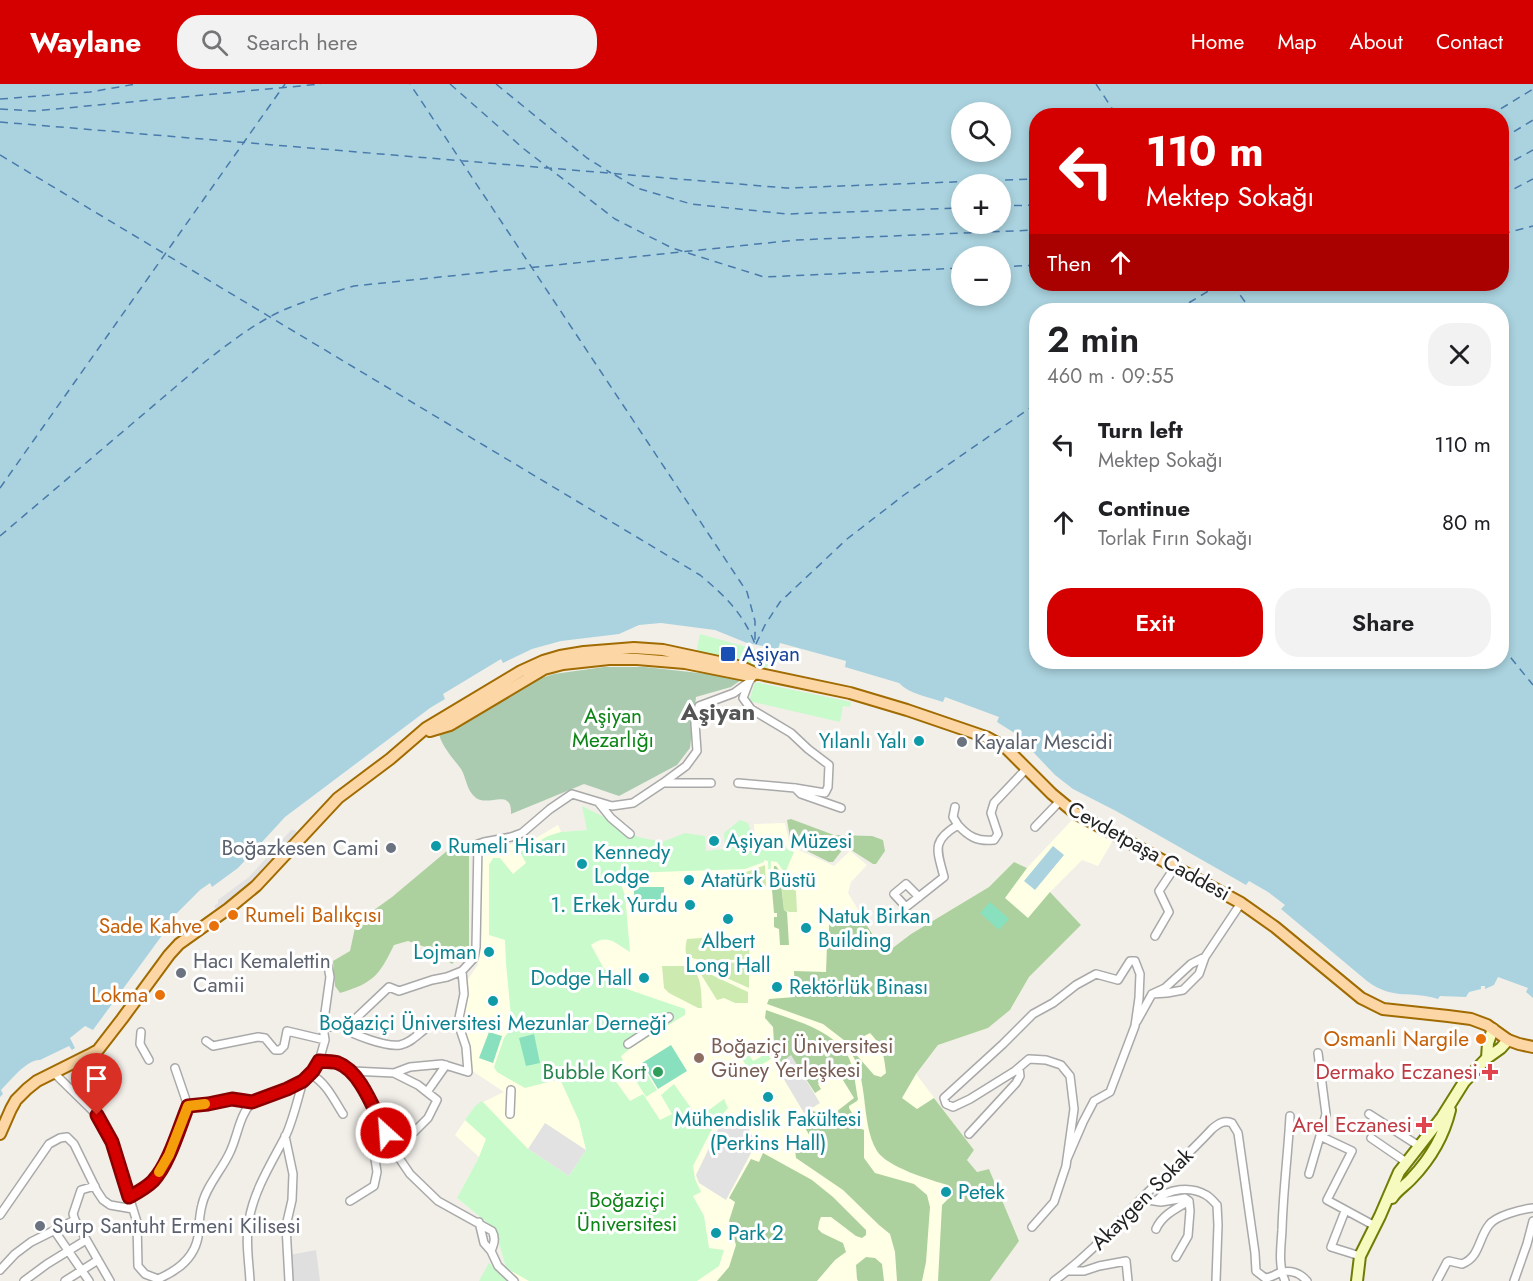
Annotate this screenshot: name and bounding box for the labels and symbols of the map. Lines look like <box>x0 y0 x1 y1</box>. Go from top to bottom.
place label: Aşiyan <box>742 639 800 669</box>
marker: Aşiyan <box>719 645 737 663</box>
district label: Aşiyan <box>680 694 755 729</box>
park label: Aşiyan Mezarlığı <box>572 701 654 755</box>
place label: Yılanlı Yalı <box>819 726 907 756</box>
place label: Kayalar Mescidi <box>974 727 1113 757</box>
marker: Yılanlı Yalı <box>912 734 926 748</box>
marker: Kayalar Mescidi <box>955 735 969 749</box>
street label: Cevdetpaşa Caddesi <box>1062 794 1236 908</box>
place label: Aşiyan Müzesi <box>726 826 853 856</box>
place label: Rumeli Hisarı <box>448 831 566 861</box>
place label: Boğazkesen Cami <box>221 833 379 863</box>
marker: Aşiyan Müzesi <box>707 834 721 848</box>
place label: Kennedy Lodge <box>594 837 671 891</box>
marker: Rumeli Hisarı <box>429 839 443 853</box>
marker: Boğazkesen Cami <box>384 841 398 855</box>
marker: Kennedy Lodge <box>575 857 589 871</box>
place label: Atatürk Büstü <box>701 865 816 895</box>
marker: Atatürk Büstü <box>682 873 696 887</box>
place label: 1. Erkek Yurdu <box>551 890 678 920</box>
marker: 1. Erkek Yurdu <box>683 898 697 912</box>
place label: Rumeli Balıkçısı <box>245 900 382 930</box>
place label: Natuk Birkan Building <box>818 901 931 955</box>
marker: Rumeli Balıkçısı <box>226 908 240 922</box>
place label: Sade Kahve <box>99 911 202 941</box>
marker: Albert Long Hall <box>721 912 735 926</box>
marker: Sade Kahve <box>207 919 221 933</box>
marker: Natuk Birkan Building <box>799 921 813 935</box>
place label: Albert Long Hall <box>686 926 771 980</box>
place label: Lojman <box>413 937 477 967</box>
marker: Lojman <box>482 945 496 959</box>
place label: Hacı Kemalettin Camii <box>193 946 331 1000</box>
place label: Dodge Hall <box>530 963 632 993</box>
marker: Hacı Kemalettin Camii <box>174 966 188 980</box>
marker: Dodge Hall <box>637 971 651 985</box>
place label: Rektörlük Binası <box>789 972 928 1002</box>
place label: Lokma <box>91 980 148 1010</box>
marker: Rektörlük Binası <box>770 980 784 994</box>
marker: Lokma <box>153 988 167 1002</box>
marker: Boğaziçi Üniversitesi Mezunlar Derneği <box>486 994 500 1008</box>
place label: Boğaziçi Üniversitesi Mezunlar Derneği <box>319 1008 667 1038</box>
place label: Osmanli Nargile <box>1324 1024 1469 1054</box>
place label: Boğaziçi Üniversitesi Güney Yerleşkesi <box>711 1031 893 1085</box>
marker: Osmanli Nargile <box>1474 1032 1488 1046</box>
marker: Boğaziçi Üniversitesi Güney Yerleşkesi <box>692 1051 706 1065</box>
pin <box>71 1053 122 1115</box>
place label: Bubble Kort <box>542 1057 646 1087</box>
place label: Dermako Eczanesi <box>1315 1057 1478 1087</box>
marker: Bubble Kort <box>651 1065 665 1079</box>
marker: Dermako Eczanesi <box>1483 1065 1497 1079</box>
marker: Mühendislik Fakültesi (Perkins Hall) <box>761 1090 775 1104</box>
position arrow <box>354 1101 418 1165</box>
place label: Mühendislik Fakültesi (Perkins Hall) <box>674 1104 862 1158</box>
place label: Arel Eczanesi <box>1292 1110 1412 1140</box>
marker: Arel Eczanesi <box>1417 1118 1431 1132</box>
street label: Akaygen Sokak <box>1084 1141 1200 1257</box>
place label: Petek <box>958 1177 1006 1207</box>
park label: Boğaziçi Üniversitesi <box>577 1185 677 1239</box>
marker: Petek <box>939 1185 953 1199</box>
place label: Surp Santuht Ermeni Kilisesi <box>52 1211 301 1241</box>
place label: Park 2 <box>728 1218 784 1248</box>
marker: Surp Santuht Ermeni Kilisesi <box>33 1219 47 1233</box>
marker: Park 2 <box>709 1226 723 1240</box>

